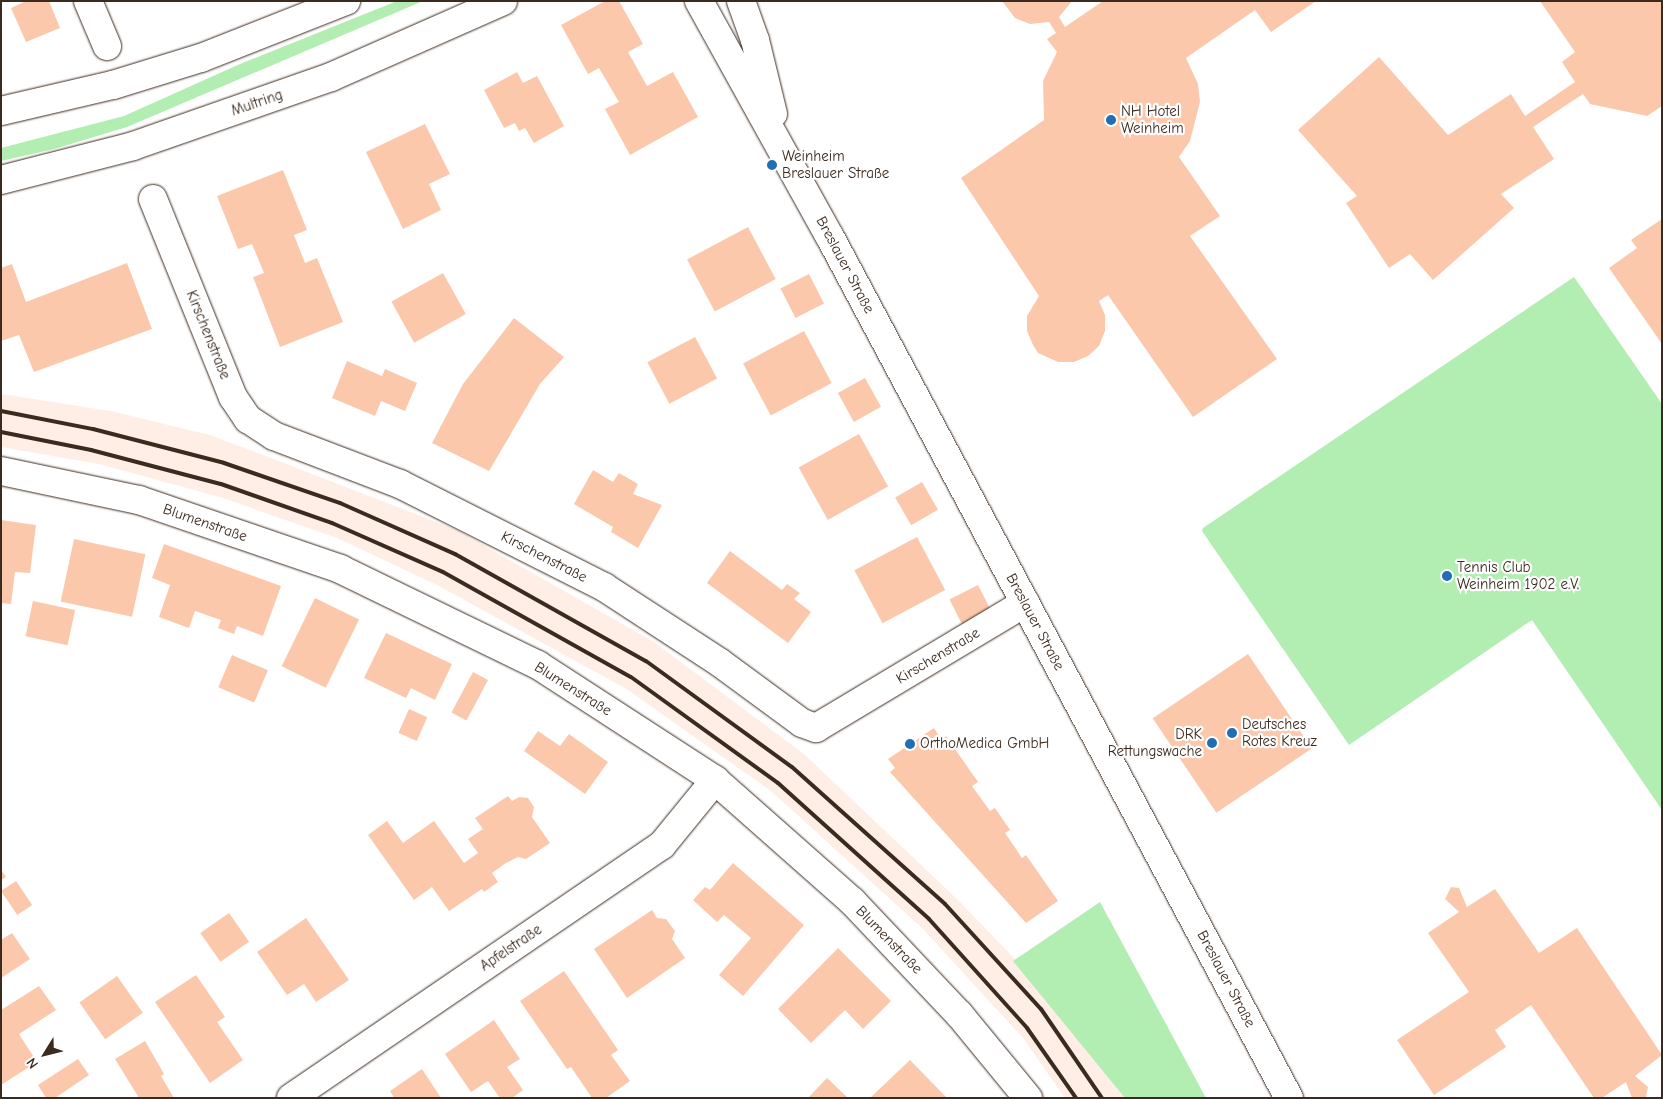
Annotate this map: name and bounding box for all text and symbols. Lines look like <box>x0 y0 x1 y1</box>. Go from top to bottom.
street label: Multring <box>229 86 285 120</box>
place label: NH Hotel Weinheim <box>1121 102 1184 137</box>
marker: NH Hotel Weinheim <box>1105 114 1117 126</box>
place label: Weinheim Breslauer Straße <box>782 147 889 182</box>
marker: Weinheim Breslauer Straße <box>766 159 778 171</box>
street label: Breslauer Straße <box>812 213 878 317</box>
street label: Kirschenstraße <box>182 288 234 382</box>
street label: Blumenstraße <box>161 500 249 546</box>
street label: Kirschenstraße <box>498 528 590 586</box>
place label: Tennis Club Weinheim 1902 e.V. <box>1457 558 1579 593</box>
street label: Breslauer Straße <box>1002 570 1068 674</box>
marker: Tennis Club Weinheim 1902 e.V. <box>1441 570 1453 582</box>
street label: Kirschenstraße <box>893 624 983 688</box>
street label: Blumenstraße <box>531 658 615 720</box>
place label: Deutsches Rotes Kreuz <box>1242 715 1317 750</box>
place label: DRK Rettungswache <box>1108 725 1202 760</box>
marker: Deutsches Rotes Kreuz <box>1226 727 1238 739</box>
place label: OrthoMedica GmbH <box>920 735 1049 753</box>
marker: DRK Rettungswache <box>1206 737 1218 749</box>
marker: OrthoMedica GmbH <box>904 738 916 750</box>
street label: Blumenstraße <box>852 902 926 978</box>
street label: Apfelstraße <box>477 921 545 975</box>
street label: Breslauer Straße <box>1193 927 1259 1031</box>
north arrow <box>20 1029 70 1079</box>
text: N <box>23 1054 42 1072</box>

